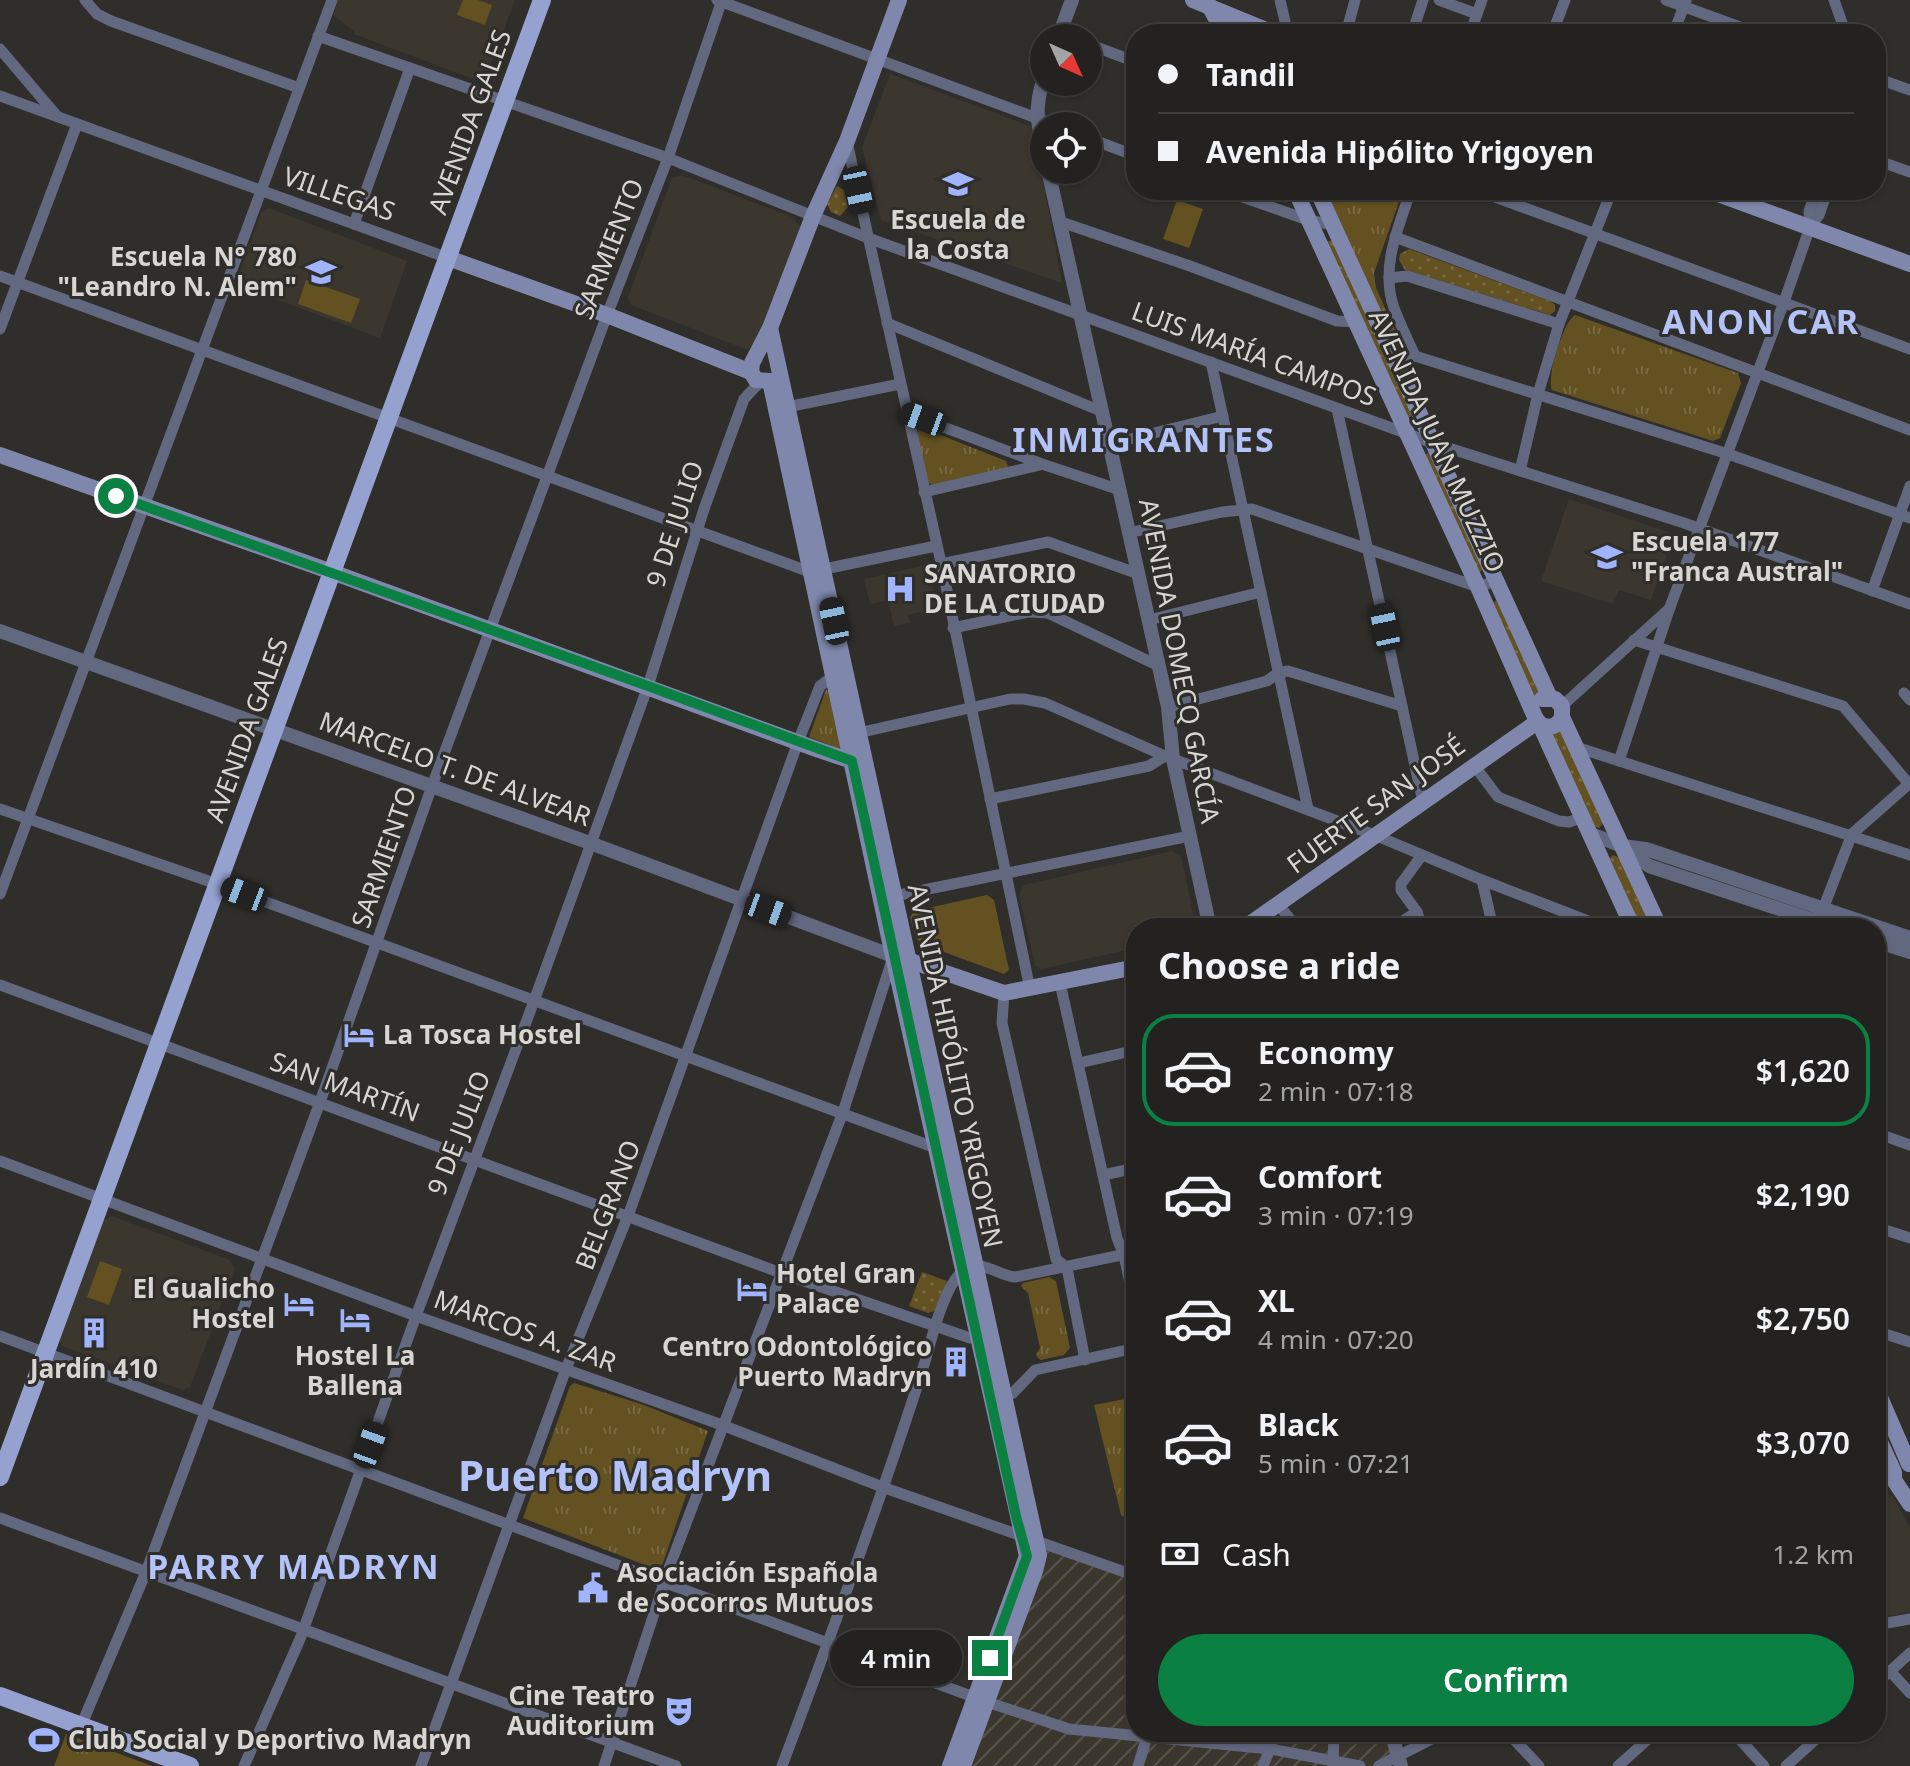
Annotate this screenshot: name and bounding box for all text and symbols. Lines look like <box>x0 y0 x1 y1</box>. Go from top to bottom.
street label: AVENIDA GALES <box>419 24 519 219</box>
north arrow <box>1030 24 1102 96</box>
map controls <box>1030 24 1102 184</box>
text: Tandil <box>1206 54 1295 95</box>
button: locate <box>1030 112 1102 184</box>
text: Avenida Hipólito Yrigoyen <box>1206 131 1594 172</box>
street label: VILLEGAS <box>279 157 400 229</box>
car <box>841 164 875 216</box>
school or university icon: Escuela de la Costa <box>941 167 975 201</box>
street label: SARMIENTO <box>565 173 651 324</box>
place label: Escuela de la Costa <box>890 201 1026 267</box>
place label: Escuela N° 780 "Leandro N. Alem" <box>57 238 297 304</box>
school or university icon: Escuela N° 780 "Leandro N. Alem" <box>304 255 338 289</box>
street label: LUIS MARÍA CAMPOS <box>1127 292 1382 414</box>
district label: ANON CAR <box>1662 298 1860 344</box>
street label: AVENIDA JUAN MUZZIO <box>1361 303 1515 578</box>
car <box>896 400 950 438</box>
district label: INMIGRANTES <box>1012 416 1276 462</box>
street label: 9 DE JULIO <box>637 456 711 591</box>
route start <box>98 478 134 514</box>
street label: AVENIDA DOMECQ GARCÍA <box>1131 495 1229 827</box>
place label: Escuela 177 "Franca Austral" <box>1631 523 1843 589</box>
school or university icon: Escuela 177 "Franca Austral" <box>1590 540 1624 574</box>
place label: SANATORIO DE LA CIUDAD <box>924 555 1106 621</box>
hospital icon: SANATORIO DE LA CIUDAD <box>883 572 917 606</box>
car <box>817 595 851 647</box>
car <box>1368 601 1402 653</box>
street label: AVENIDA GALES <box>196 632 296 827</box>
street label: MARCELO T. DE ALVEAR <box>314 702 596 834</box>
street label: FUERTE SAN JOSÉ <box>1279 727 1472 881</box>
street label: SARMIENTO <box>342 781 424 932</box>
car <box>217 874 271 914</box>
street label: AVENIDA HIPÓLITO YRIGOYEN <box>900 881 1012 1251</box>
car <box>741 891 795 929</box>
text: Choose a ride <box>1158 941 1400 990</box>
place label: La Tosca Hostel <box>383 1016 582 1052</box>
hotel icon: La Tosca Hostel <box>342 1018 376 1052</box>
text: Economy <box>1258 1032 1394 1073</box>
icon: car <box>1162 1034 1234 1106</box>
street label: SAN MARTÍN <box>266 1042 425 1130</box>
text: $1,620 <box>1756 1050 1850 1091</box>
street label: 9 DE JULIO <box>418 1065 498 1200</box>
text: 2 min · 07:18 <box>1258 1073 1414 1109</box>
street label: BELGRANO <box>566 1135 648 1275</box>
text: Comfort <box>1258 1156 1382 1197</box>
icon: car <box>1162 1158 1234 1230</box>
text: $2,190 <box>1756 1174 1850 1215</box>
text: 3 min · 07:19 <box>1258 1197 1414 1233</box>
place label: Hotel Gran Palace <box>776 1255 916 1321</box>
place label: El Gualicho Hostel <box>133 1270 275 1336</box>
hotel icon: Hotel Gran Palace <box>735 1272 769 1306</box>
street label: MARCOS A. ZAR <box>429 1280 622 1380</box>
text: XL <box>1258 1280 1295 1321</box>
icon: car <box>1162 1282 1234 1354</box>
hotel icon: El Gualicho Hostel <box>282 1287 316 1321</box>
text: $2,750 <box>1756 1298 1850 1339</box>
hotel icon: Hostel La Ballena <box>338 1303 372 1337</box>
building icon: Jardín 410 <box>77 1316 111 1350</box>
text: 4 min · 07:20 <box>1258 1321 1414 1357</box>
place label: Centro Odontológico Puerto Madryn <box>662 1328 932 1394</box>
place label: Hostel La Ballena <box>295 1337 415 1403</box>
building icon: Centro Odontológico Puerto Madryn <box>939 1345 973 1379</box>
place label: Jardín 410 <box>28 1350 158 1386</box>
text: Black <box>1258 1404 1339 1445</box>
icon: car <box>1162 1406 1234 1478</box>
car <box>351 1418 389 1472</box>
text: $3,070 <box>1756 1422 1850 1463</box>
text: 5 min · 07:21 <box>1258 1445 1414 1481</box>
district label: Puerto Madryn <box>458 1446 772 1503</box>
icon: cash <box>1158 1532 1202 1576</box>
text: Cash <box>1222 1534 1291 1575</box>
text: 1.2 km <box>1772 1536 1854 1572</box>
district label: PARRY MADRYN <box>147 1543 441 1589</box>
place label: Asociación Española de Socorros Mutuos <box>617 1554 878 1620</box>
public building icon: Asociación Española de Socorros Mutuos <box>576 1571 610 1605</box>
callout: 4 min <box>830 1630 962 1686</box>
button: Confirm <box>1158 1634 1854 1726</box>
text: 4 min <box>861 1640 931 1676</box>
route end <box>972 1640 1008 1676</box>
place label: Cine Teatro Auditorium <box>507 1677 655 1743</box>
theatre icon: Cine Teatro Auditorium <box>662 1694 696 1728</box>
place label: Club Social y Deportivo Madryn <box>68 1721 472 1757</box>
sports icon: Club Social y Deportivo Madryn <box>27 1723 61 1757</box>

